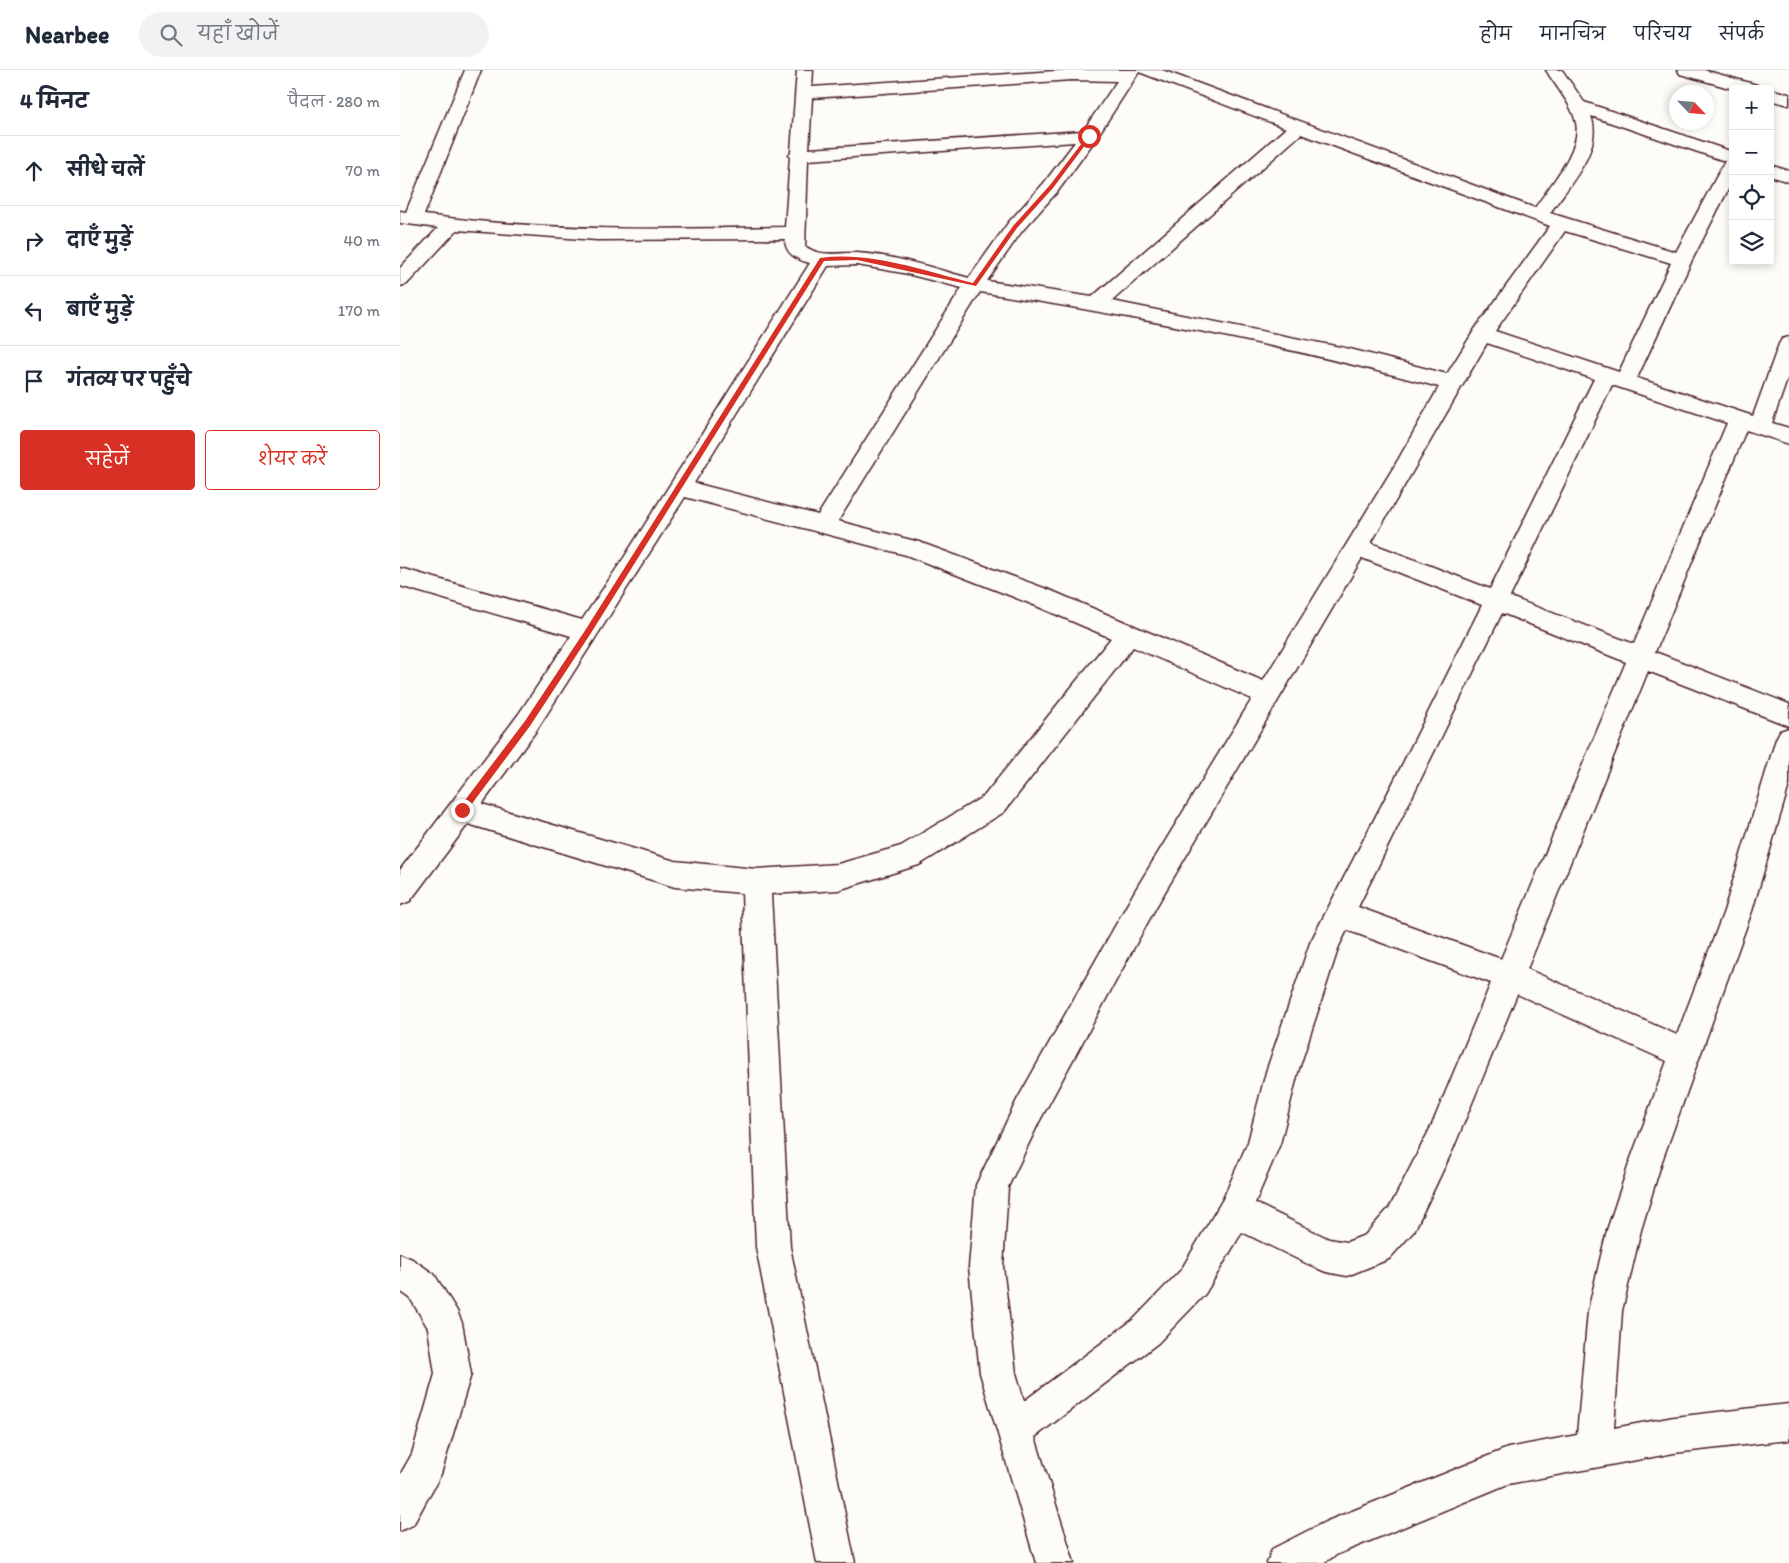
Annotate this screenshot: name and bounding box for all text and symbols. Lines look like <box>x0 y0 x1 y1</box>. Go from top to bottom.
search box <box>139 12 489 57</box>
text: Nearbee <box>25 20 109 49</box>
icon: search <box>157 21 185 49</box>
text: यहाँ खोजें <box>197 22 279 45</box>
text: होम <box>1480 23 1512 45</box>
text: मानचित्र <box>1540 23 1606 45</box>
text: परिचय <box>1634 23 1691 45</box>
text: संपर्क <box>1719 23 1764 45</box>
north arrow <box>1669 85 1714 130</box>
map controls <box>1729 85 1774 265</box>
button: + <box>1729 85 1774 130</box>
text: 4 मिनट <box>20 88 88 113</box>
text: पैदल · 280 m <box>288 92 380 111</box>
route start <box>1078 125 1101 148</box>
button: − <box>1729 130 1774 175</box>
icon: ahead <box>20 157 48 185</box>
text: सीधे चलें <box>67 158 144 181</box>
text: 70 m <box>345 161 380 180</box>
button: locate <box>1729 175 1774 220</box>
button: layers <box>1729 220 1774 265</box>
icon: right <box>20 227 48 255</box>
text: दाएँ मुड़ें <box>67 228 133 251</box>
text: 40 m <box>343 231 380 250</box>
icon: left <box>20 297 48 325</box>
text: बाएँ मुड़ें <box>67 298 133 321</box>
text: 170 m <box>338 301 380 320</box>
icon: arrive <box>20 367 48 395</box>
text: गंतव्य पर पहुँचे <box>67 368 191 391</box>
button: सहेजें <box>20 430 195 490</box>
button: शेयर करें <box>205 430 380 490</box>
route end <box>451 799 474 822</box>

